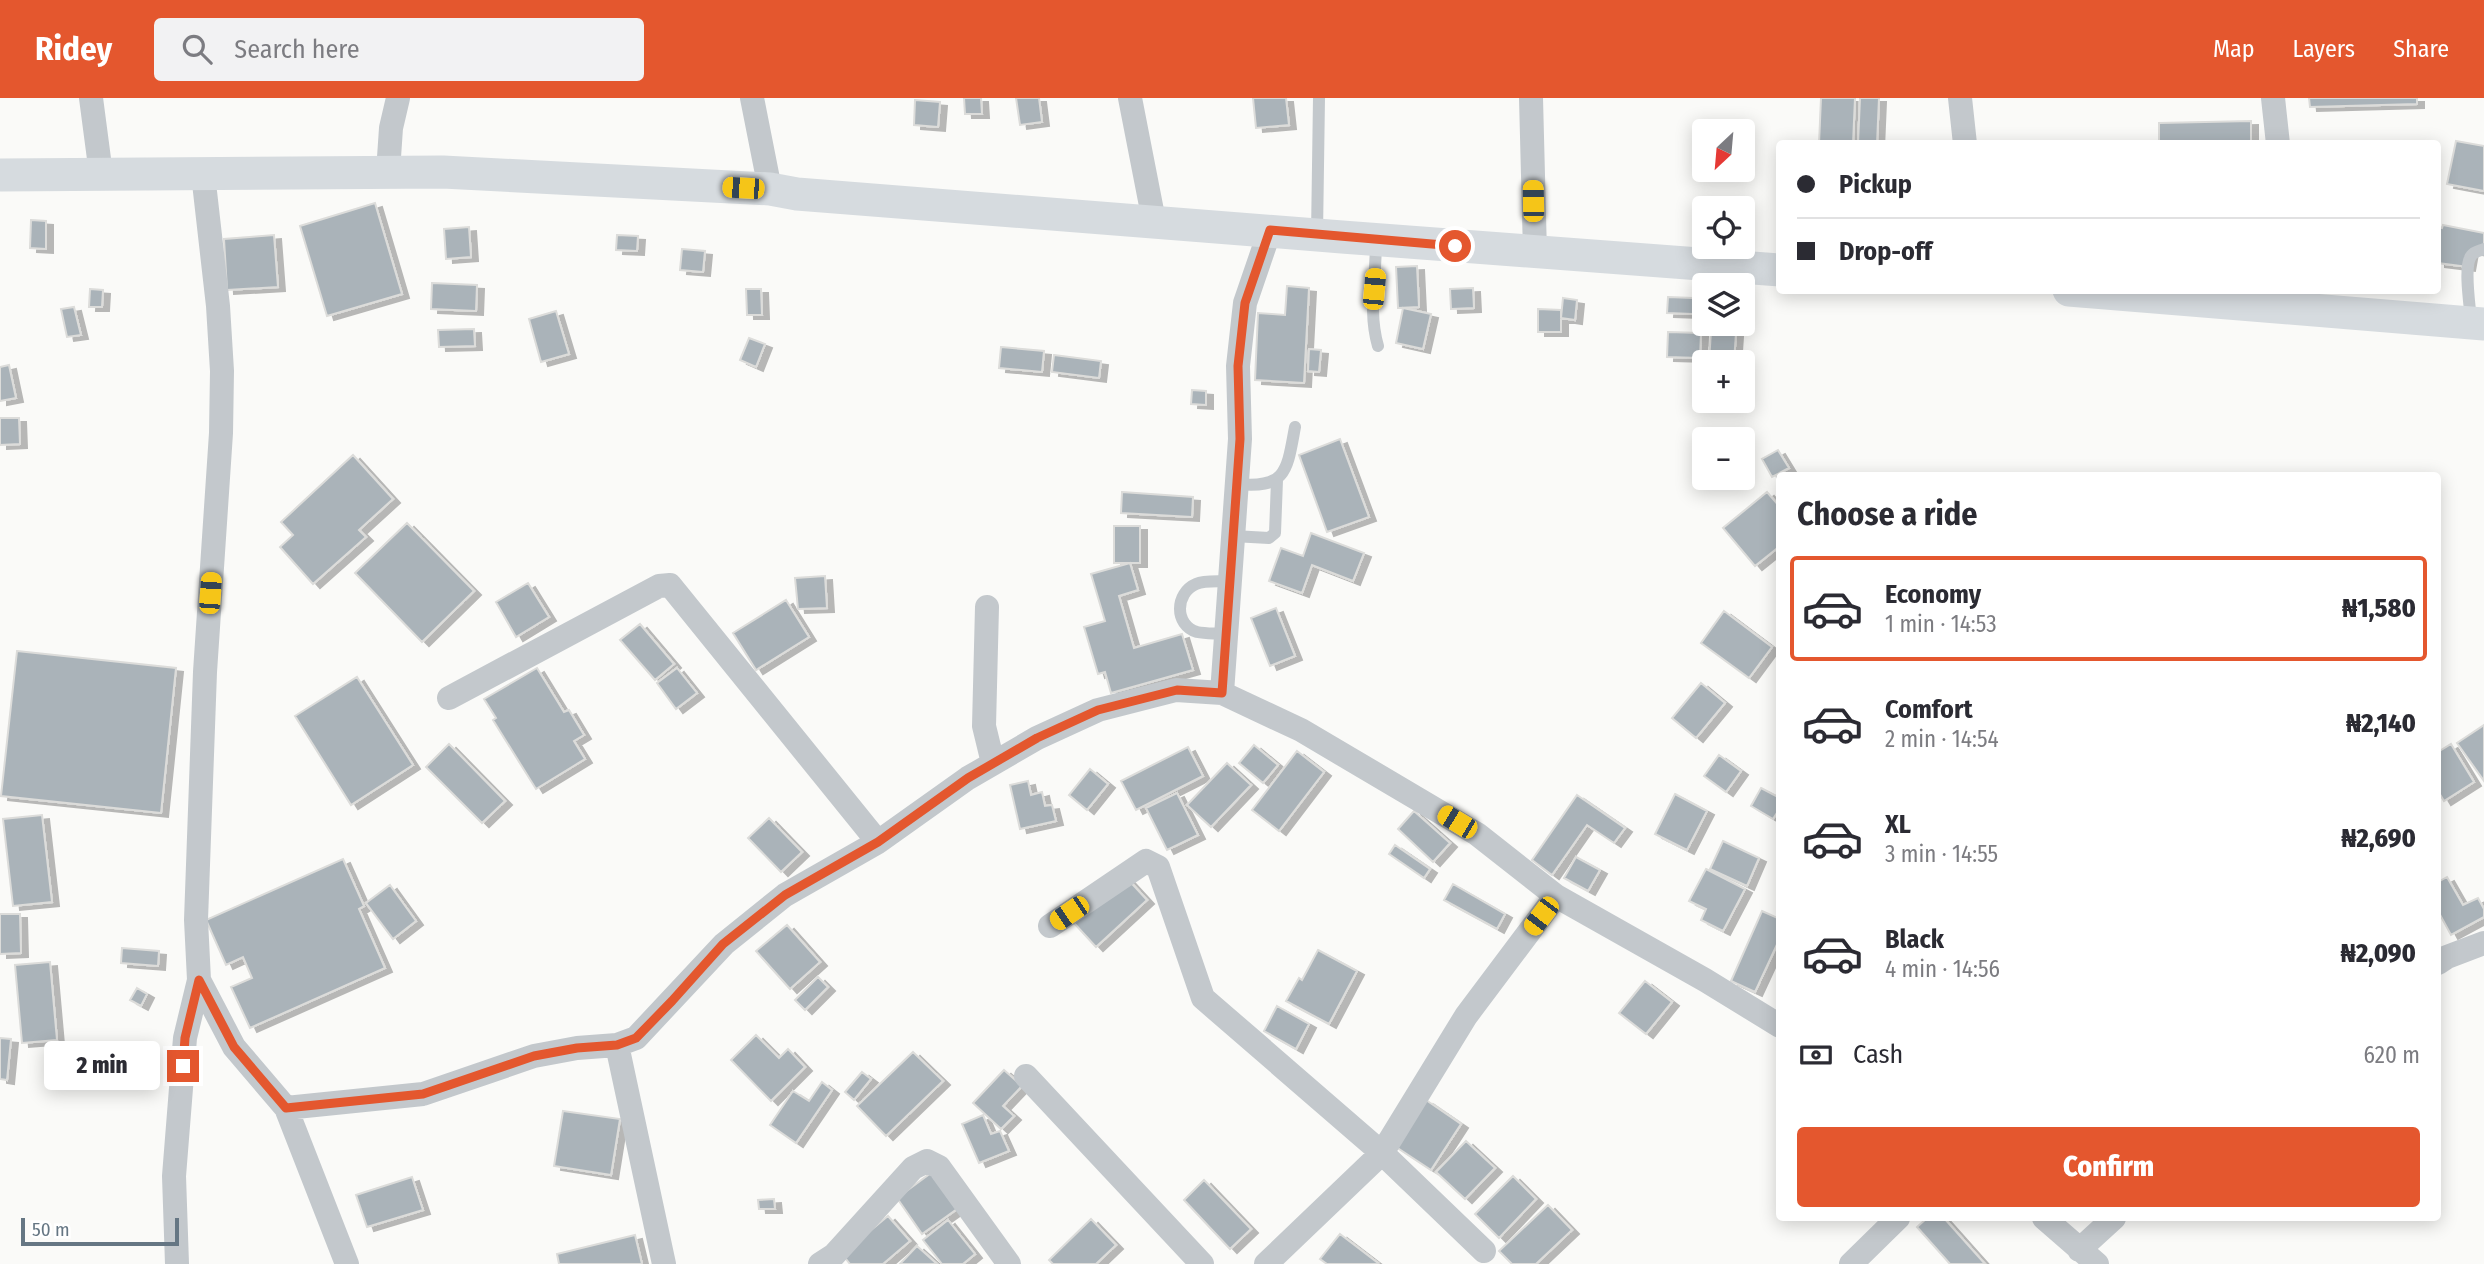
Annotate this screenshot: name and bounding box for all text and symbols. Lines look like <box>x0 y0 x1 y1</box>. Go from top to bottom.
search box <box>154 18 644 81</box>
text: Ridey <box>35 29 112 69</box>
icon: search <box>178 30 216 68</box>
text: Search here <box>234 34 360 65</box>
text: Map <box>2213 35 2255 63</box>
text: Layers <box>2293 35 2355 63</box>
text: Share <box>2393 35 2449 63</box>
north arrow <box>1692 119 1755 182</box>
map controls <box>1692 119 1755 490</box>
text: Pickup <box>1839 169 1912 200</box>
car <box>722 176 765 200</box>
car <box>1523 180 1544 222</box>
button: locate <box>1692 196 1755 259</box>
route start <box>1439 230 1471 262</box>
text: Drop-off <box>1839 236 1932 267</box>
car <box>1362 267 1387 311</box>
button: layers <box>1692 273 1755 336</box>
button: + <box>1692 350 1755 413</box>
button: − <box>1692 427 1755 490</box>
text: Choose a ride <box>1797 495 1978 533</box>
car <box>199 571 222 615</box>
icon: car <box>1801 577 1864 640</box>
text: Economy <box>1885 579 1981 610</box>
text: ₦1,580 <box>2342 593 2416 624</box>
text: 1 min · 14:53 <box>1885 610 1997 638</box>
icon: car <box>1801 692 1864 755</box>
text: Comfort <box>1885 694 1973 725</box>
text: ₦2,140 <box>2346 708 2416 739</box>
text: 2 min · 14:54 <box>1885 725 1999 753</box>
car <box>1434 802 1481 842</box>
icon: car <box>1801 807 1864 870</box>
text: XL <box>1885 809 1911 840</box>
text: ₦2,690 <box>2341 823 2416 854</box>
text: 3 min · 14:55 <box>1885 840 1998 868</box>
car <box>1046 893 1093 933</box>
car <box>1520 893 1563 939</box>
icon: car <box>1801 922 1864 985</box>
text: Black <box>1885 924 1944 955</box>
text: ₦2,090 <box>2341 938 2416 969</box>
text: 4 min · 14:56 <box>1885 955 2000 983</box>
icon: cash <box>1797 1036 1835 1074</box>
text: Cash <box>1853 1039 1903 1070</box>
text: 620 m <box>2364 1041 2420 1069</box>
callout: 2 min <box>43 1042 158 1090</box>
route end <box>167 1050 199 1082</box>
text: 2 min <box>77 1051 127 1079</box>
button: Confirm <box>1797 1127 2420 1207</box>
scale bar <box>21 1215 178 1247</box>
text: 50 m <box>32 1218 70 1241</box>

